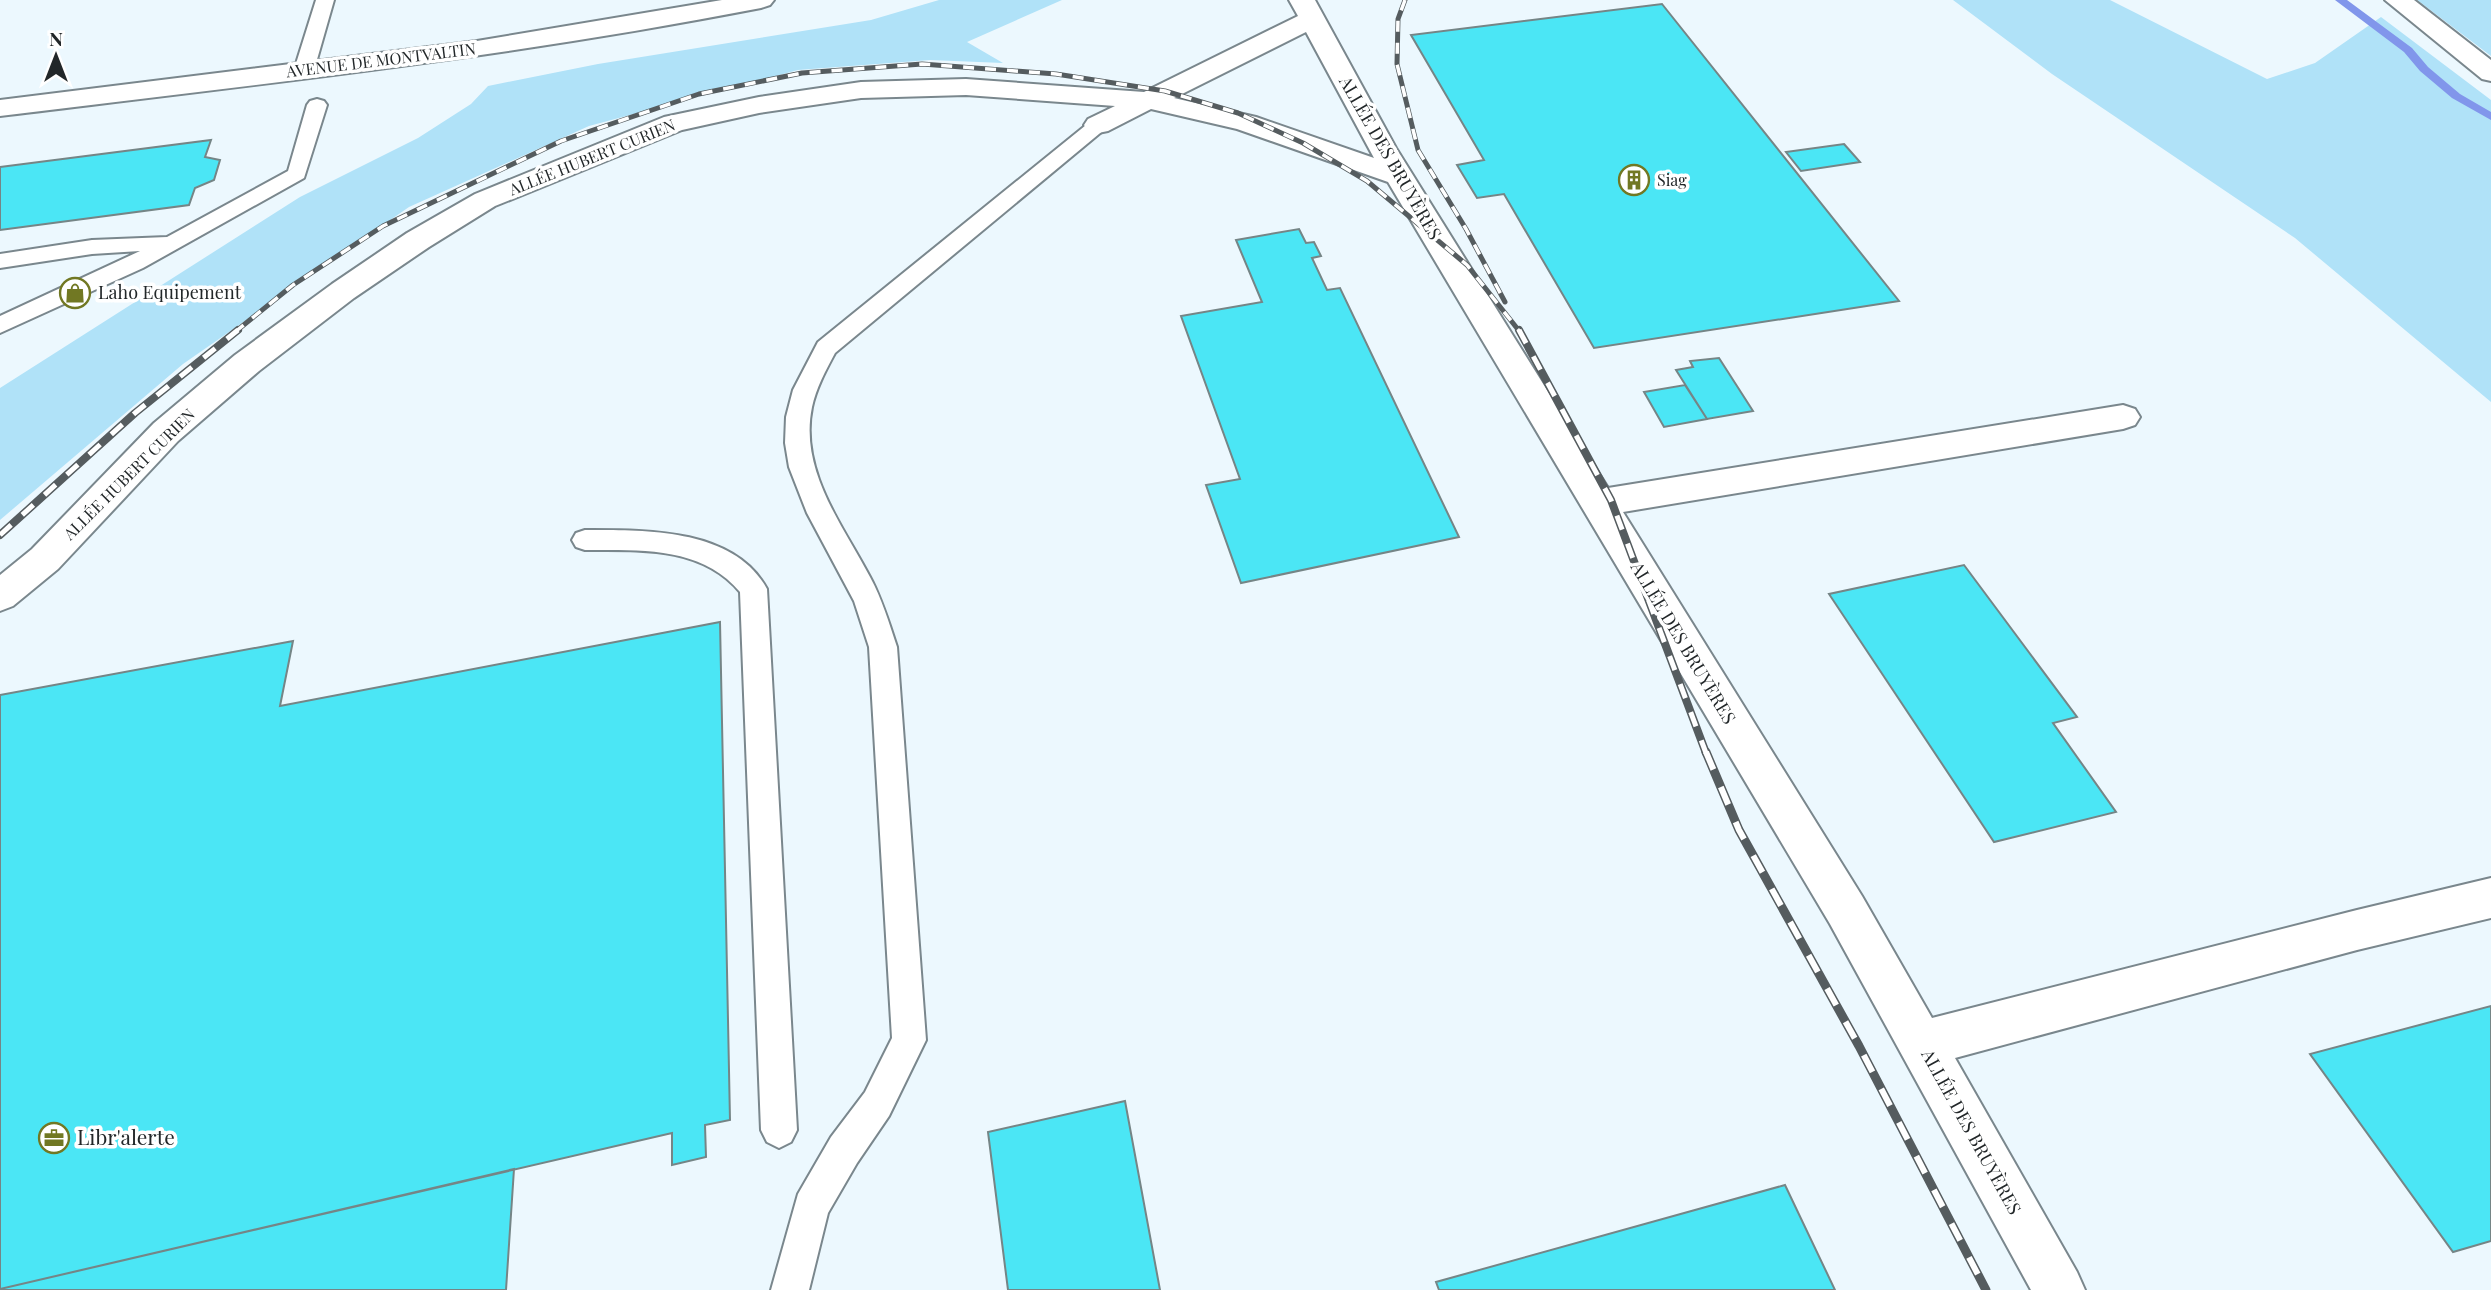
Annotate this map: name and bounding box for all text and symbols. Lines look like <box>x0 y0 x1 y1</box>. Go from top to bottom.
north arrow <box>21 21 91 91</box>
text: N <box>49 25 63 51</box>
street label: AVENUE DE MONTVALTIN <box>284 37 477 82</box>
street label: ALLÉE DES BRUYÈRES <box>1334 70 1448 244</box>
street label: ALLÉE HUBERT CURIEN <box>505 114 678 200</box>
building icon: Siag <box>1617 163 1651 197</box>
place label: Siag <box>1657 169 1687 190</box>
shop icon: Laho Equipement <box>58 276 92 310</box>
place label: Laho Equipement <box>98 280 242 304</box>
street label: ALLÉE HUBERT CURIEN <box>58 404 199 544</box>
street label: ALLÉE DES BRUYÈRES <box>1625 556 1742 728</box>
street label: ALLÉE DES BRUYÈRES <box>1916 1044 2027 1218</box>
office icon: Libr'alerte <box>37 1121 71 1155</box>
place label: Libr'alerte <box>77 1122 175 1150</box>

